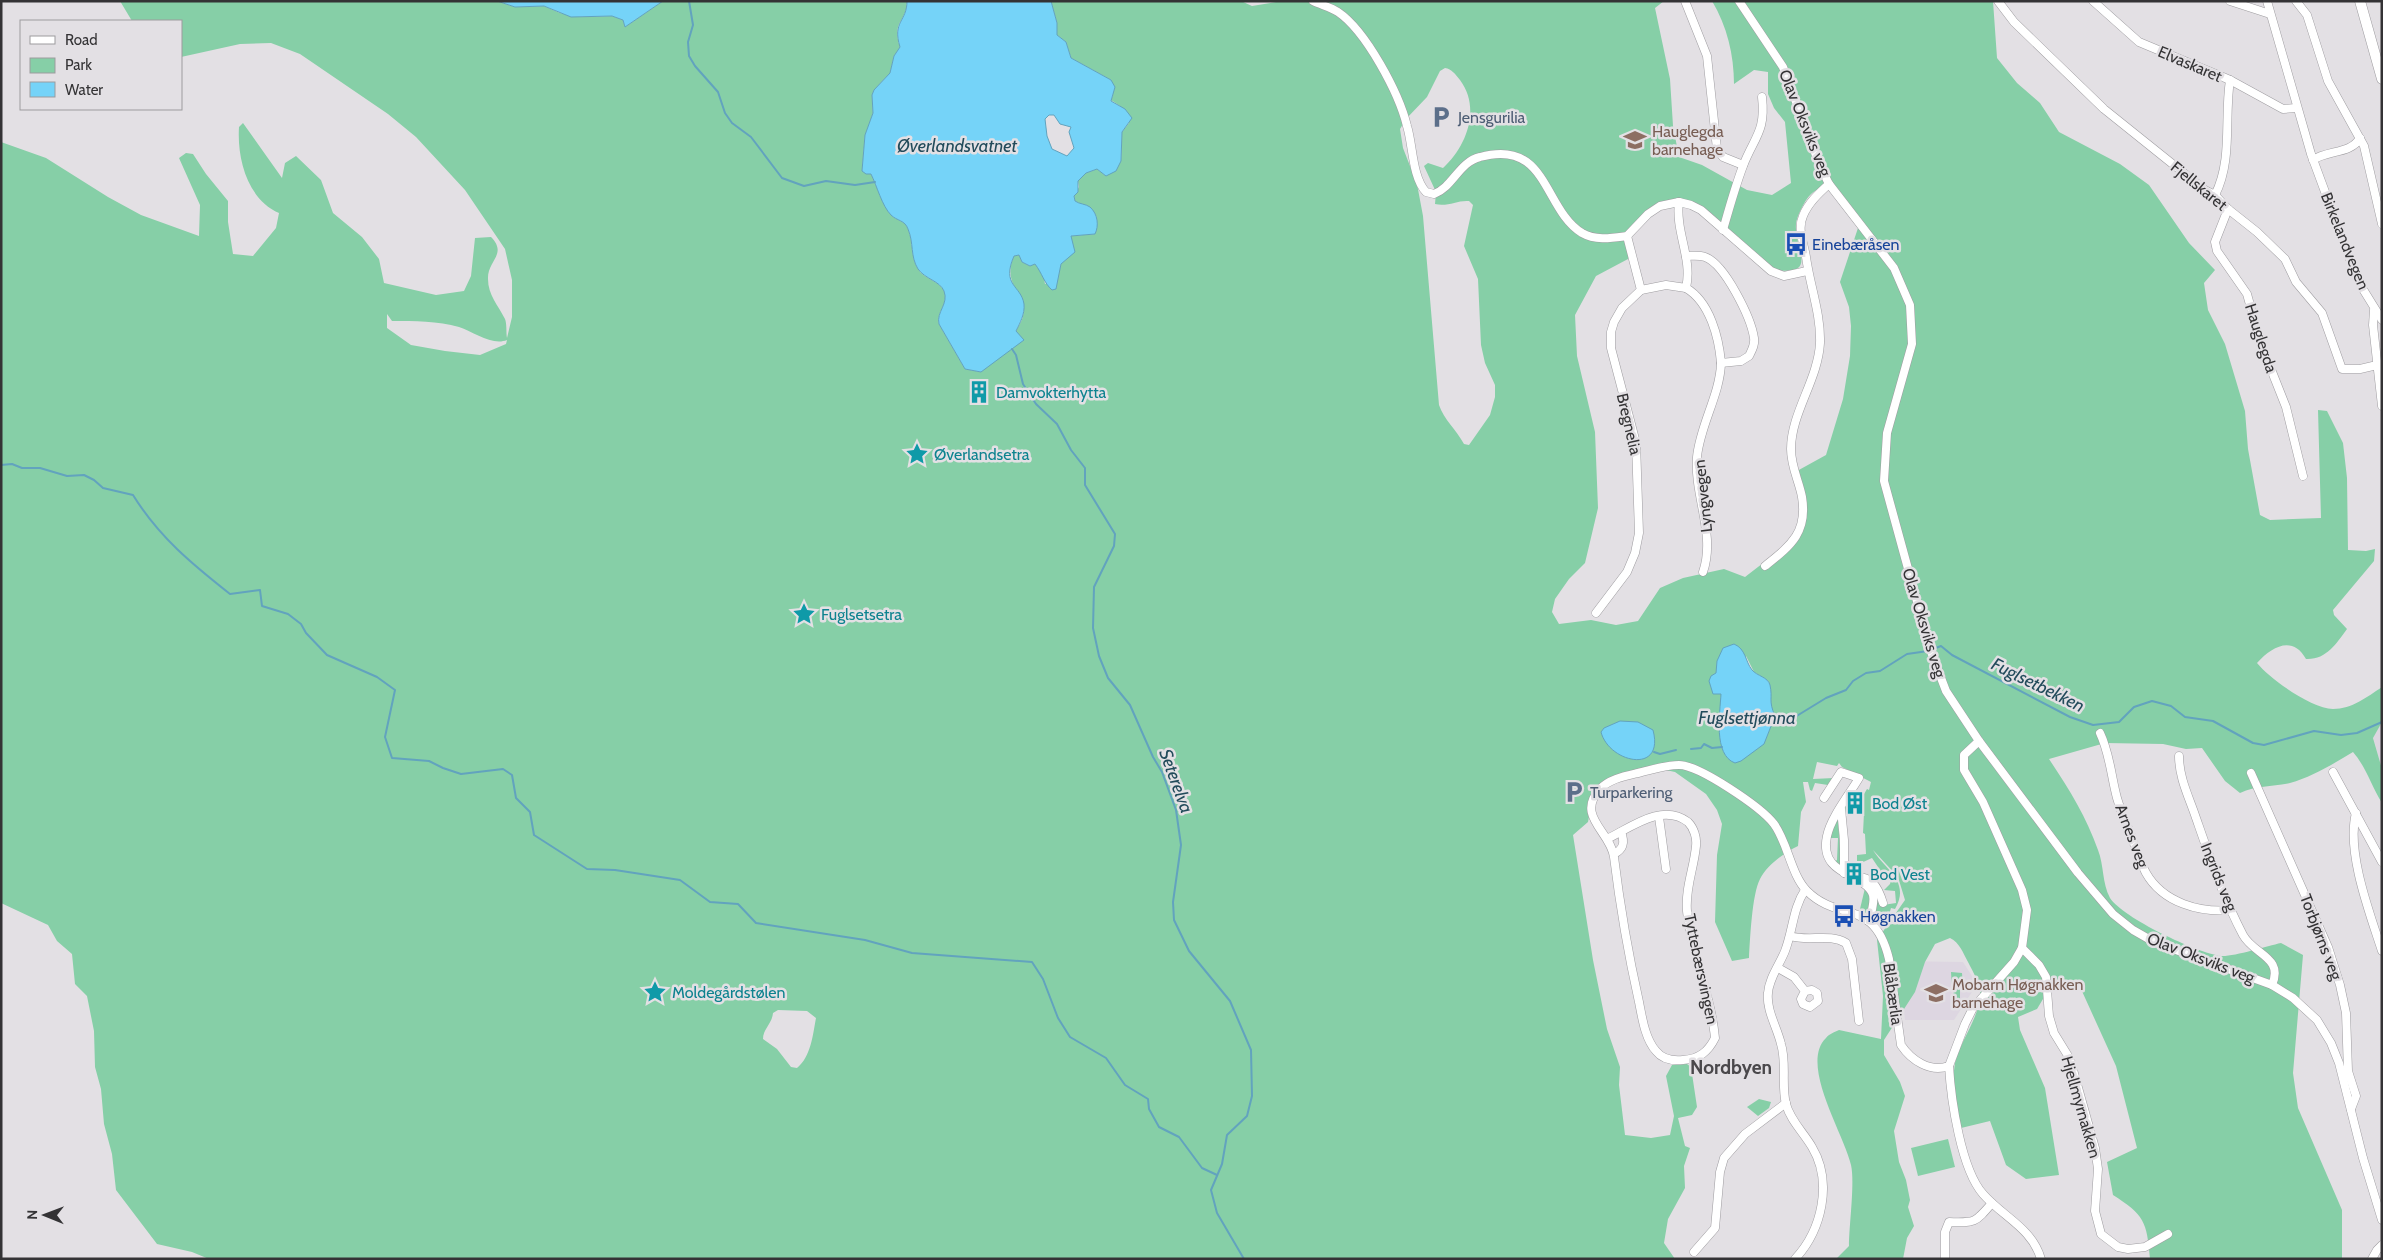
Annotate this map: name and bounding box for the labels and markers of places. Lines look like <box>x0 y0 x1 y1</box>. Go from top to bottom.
parking icon: Jensgurilia <box>1428 104 1454 130</box>
place label: Jensgurilia <box>1457 108 1526 127</box>
place label: Hauglegda barnehage <box>1652 122 1724 159</box>
school or university icon: Hauglegda barnehage <box>1622 127 1648 153</box>
bus stop icon: Einebæråsen <box>1783 231 1809 257</box>
place label: Einebæråsen <box>1812 235 1900 254</box>
building icon: Damvokterhytta <box>966 379 992 405</box>
place label: Damvokterhytta <box>996 383 1107 402</box>
place icon: Øverlandsetra <box>904 441 930 467</box>
place label: Øverlandsetra <box>934 445 1030 464</box>
place icon: Fuglsetsetra <box>791 601 817 627</box>
place label: Fuglsetsetra <box>821 605 902 624</box>
parking icon: Turparkering <box>1561 779 1587 805</box>
place label: Turparkering <box>1590 783 1674 802</box>
building icon: Bod Øst <box>1842 790 1868 816</box>
place label: Bod Øst <box>1872 794 1928 813</box>
building icon: Bod Vest <box>1841 861 1867 887</box>
place label: Bod Vest <box>1870 865 1930 884</box>
bus stop icon: Høgnakken <box>1831 903 1857 929</box>
place label: Høgnakken <box>1860 907 1936 926</box>
place label: Mobarn Høgnakken barnehage <box>1952 975 2083 1012</box>
place icon: Moldegårdstølen <box>642 979 668 1005</box>
school or university icon: Mobarn Høgnakken barnehage <box>1923 980 1949 1006</box>
place label: Moldegårdstølen <box>672 983 785 1002</box>

